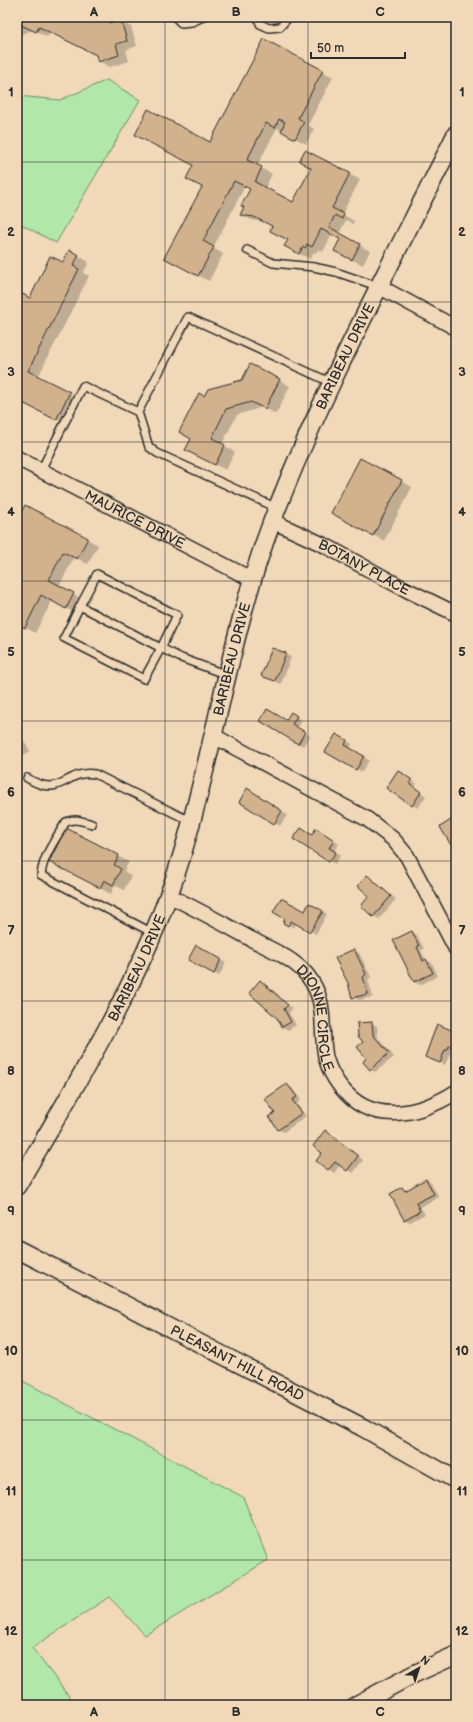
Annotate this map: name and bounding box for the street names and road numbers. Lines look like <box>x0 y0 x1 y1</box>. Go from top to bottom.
street label: BARIBEAU DRIVE <box>312 300 378 412</box>
street label: MAURICE DRIVE <box>82 487 188 552</box>
street label: BOTANY PLACE <box>315 536 413 599</box>
street label: BARIBEAU DRIVE <box>210 601 254 717</box>
street label: BARIBEAU DRIVE <box>105 912 169 1024</box>
street label: DIONNE CIRCLE <box>293 961 338 1073</box>
street label: PLEASANT HILL ROAD <box>168 1322 307 1405</box>

